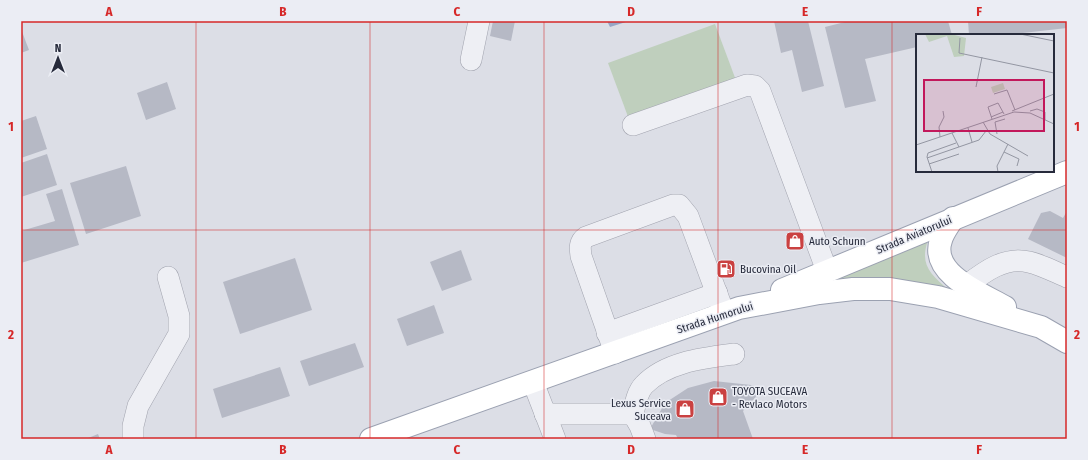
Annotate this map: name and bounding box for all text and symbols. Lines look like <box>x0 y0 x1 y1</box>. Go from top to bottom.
text: A <box>104 4 113 19</box>
text: B <box>279 4 287 19</box>
text: C <box>454 4 461 19</box>
text: D <box>627 4 635 19</box>
text: E <box>802 4 808 19</box>
text: F <box>976 4 982 19</box>
inset map <box>916 34 1054 172</box>
north arrow <box>38 38 78 78</box>
text: N <box>55 42 61 55</box>
text: 1 <box>8 119 14 134</box>
text: 1 <box>1074 119 1080 134</box>
street label: Strada Aviatorului <box>874 213 954 257</box>
shop icon: Auto Schunn <box>784 230 806 252</box>
place label: Auto Schunn <box>809 235 866 248</box>
fuel station icon: Bucovina Oil <box>715 258 737 280</box>
place label: Bucovina Oil <box>740 263 796 276</box>
street label: Strada Humorului <box>675 299 755 336</box>
text: 2 <box>7 327 14 342</box>
text: 2 <box>1073 327 1080 342</box>
place label: TOYOTA SUCEAVA - Revlaco Motors <box>732 385 808 411</box>
shop icon: TOYOTA SUCEAVA - Revlaco Motors <box>707 386 729 408</box>
place label: Lexus Service Suceava <box>611 397 671 423</box>
shop icon: Lexus Service Suceava <box>674 398 696 420</box>
text: A <box>104 442 113 457</box>
text: B <box>279 442 287 457</box>
text: C <box>454 442 461 457</box>
text: D <box>627 442 635 457</box>
text: E <box>802 442 808 457</box>
text: F <box>976 442 982 457</box>

